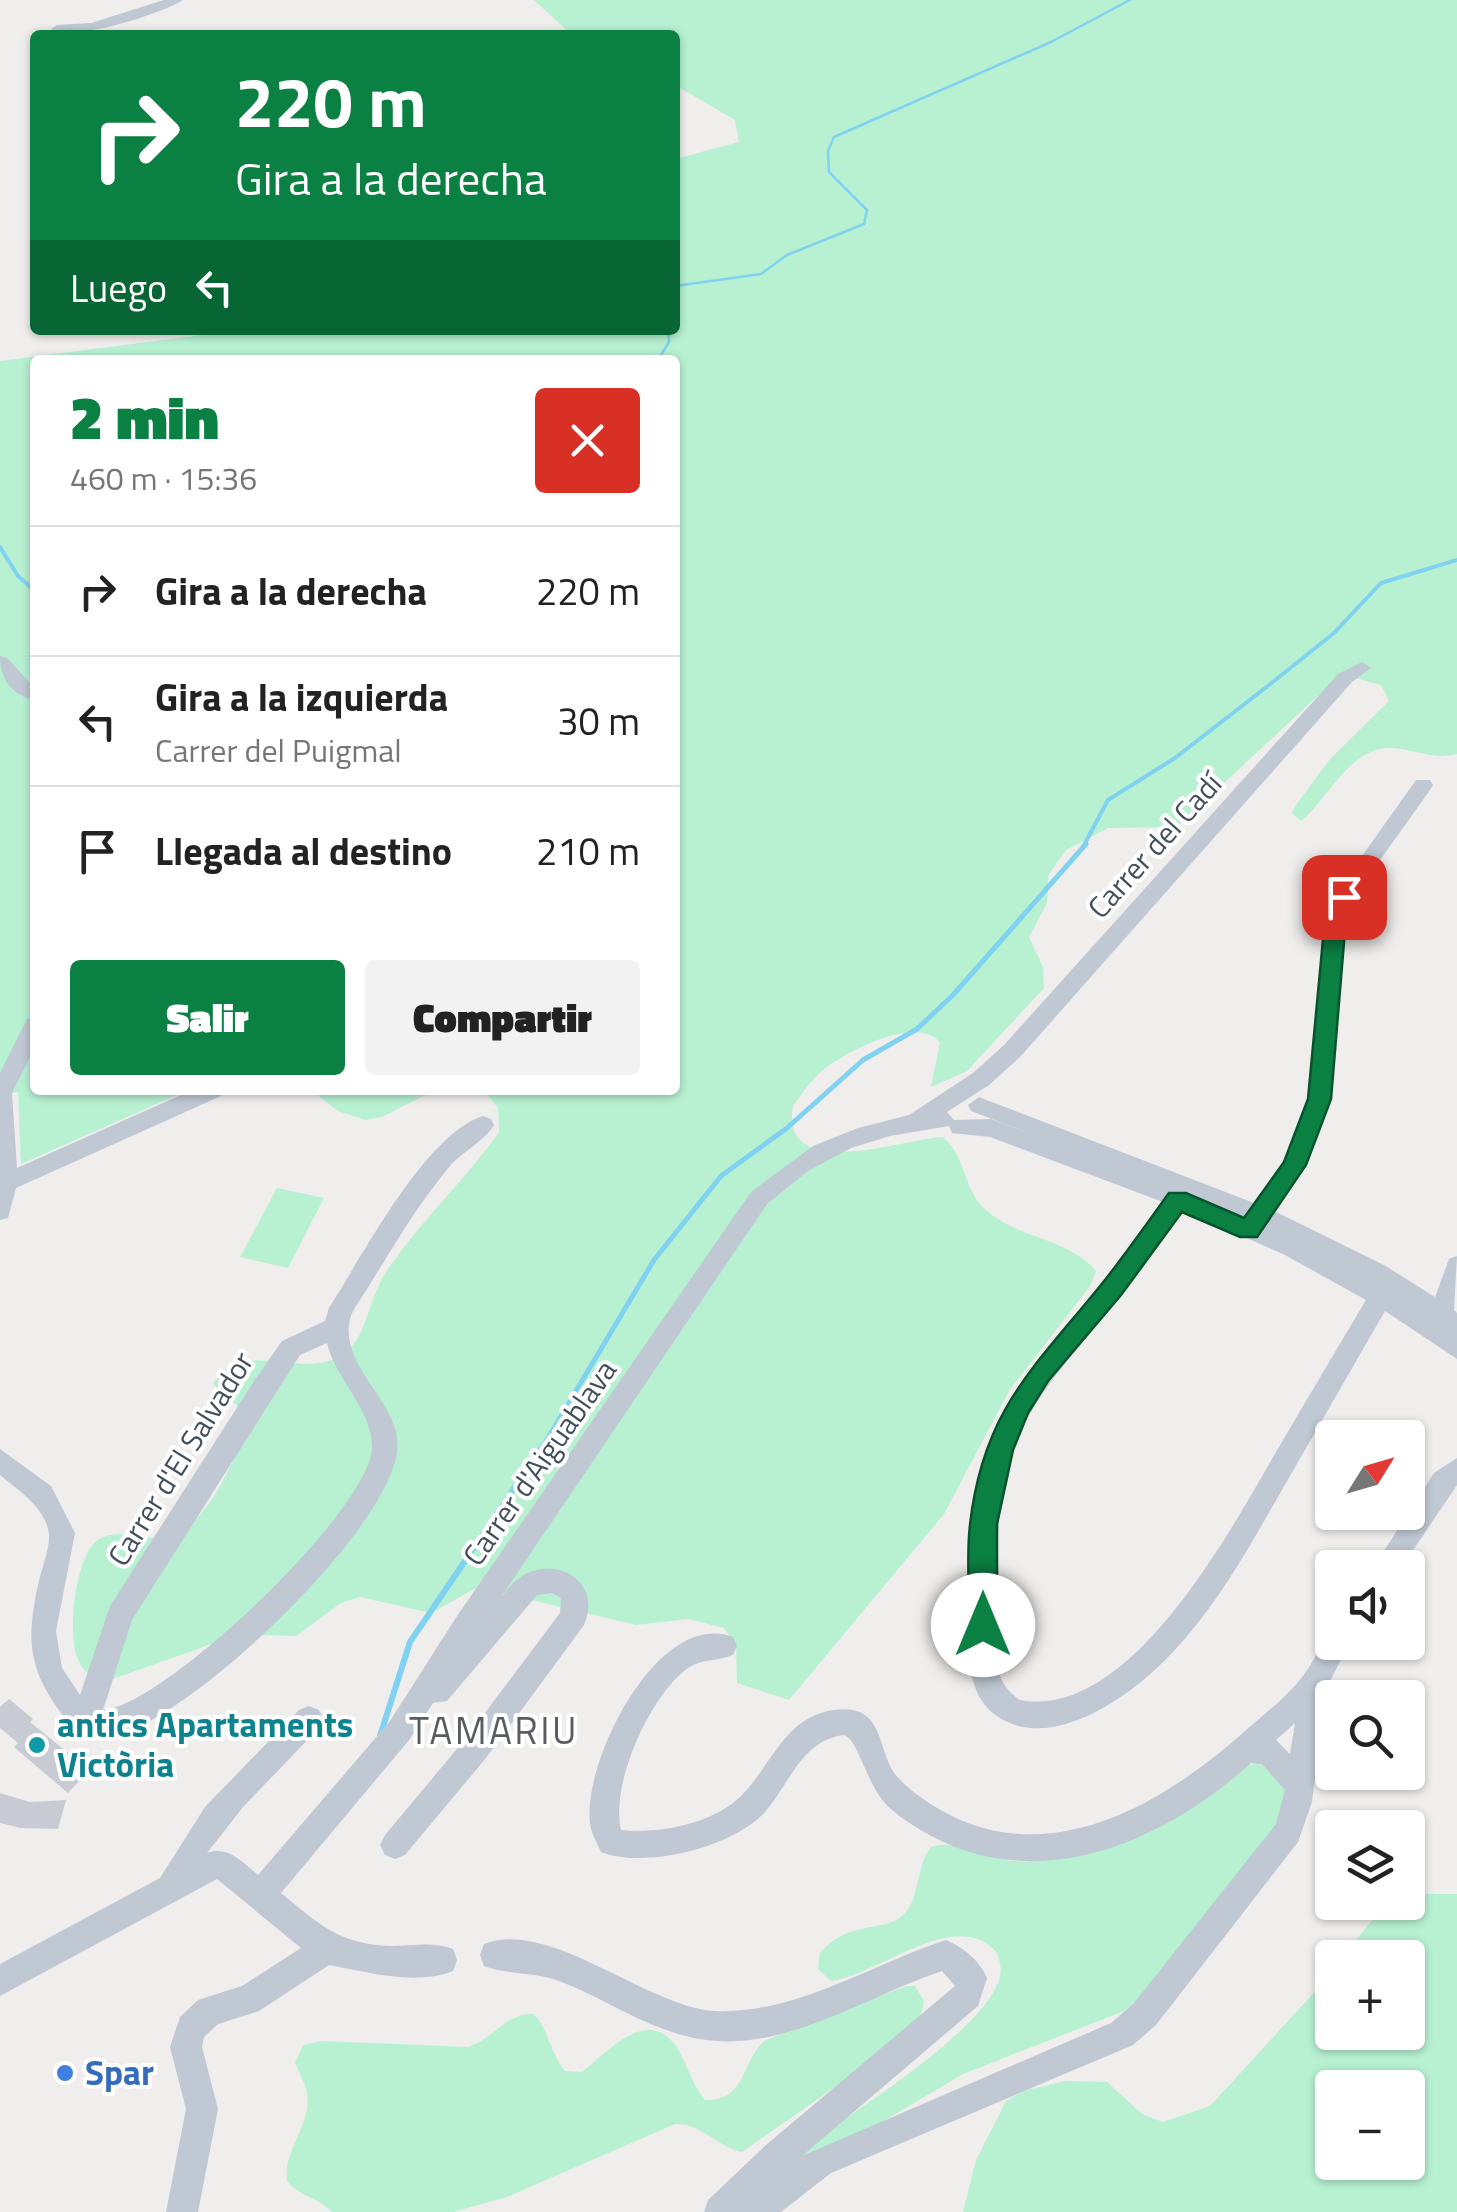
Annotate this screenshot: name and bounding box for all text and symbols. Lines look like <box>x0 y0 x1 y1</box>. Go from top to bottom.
text: 220 m <box>235 48 427 154</box>
icon: right <box>70 70 200 200</box>
text: Gira a la derecha <box>235 144 547 212</box>
text: Luego <box>70 259 167 317</box>
icon: left <box>187 260 242 315</box>
text: 2 min <box>70 371 219 462</box>
button: close <box>535 388 640 493</box>
text: 460 m · 15:36 <box>70 454 257 502</box>
text: Gira a la derecha <box>155 562 427 620</box>
text: 220 m <box>536 562 640 620</box>
icon: right <box>70 564 125 619</box>
text: Gira a la izquierda <box>155 668 448 726</box>
text: 30 m <box>557 692 640 750</box>
icon: left <box>70 694 125 749</box>
text: Carrer del Puigmal <box>155 726 402 774</box>
street label: Carrer del Cadí <box>1076 760 1234 928</box>
text: Llegada al destino <box>155 822 452 880</box>
text: 210 m <box>536 822 640 880</box>
icon: arrive <box>70 824 125 879</box>
pin <box>1302 855 1387 940</box>
icon: arrive <box>1317 870 1372 925</box>
button: Salir <box>70 960 345 1075</box>
button: Compartir <box>365 960 640 1075</box>
street label: Carrer d'El Salvador <box>96 1342 265 1575</box>
street label: Carrer d'Aiguablava <box>451 1350 628 1575</box>
north arrow <box>1315 1420 1425 1530</box>
map controls <box>1315 1420 1425 2180</box>
button: sound <box>1315 1550 1425 1660</box>
position arrow <box>931 1573 1035 1677</box>
button: search <box>1315 1680 1425 1790</box>
place label: antics Apartaments Victòria <box>57 1697 353 1791</box>
district label: TAMARIU <box>409 1701 579 1759</box>
marker: antics Apartaments Victòria <box>26 1734 48 1756</box>
button: layers <box>1315 1810 1425 1920</box>
button: + <box>1315 1940 1425 2050</box>
place label: Spar <box>85 2045 154 2099</box>
marker: Spar <box>54 2062 76 2084</box>
button: − <box>1315 2070 1425 2180</box>

